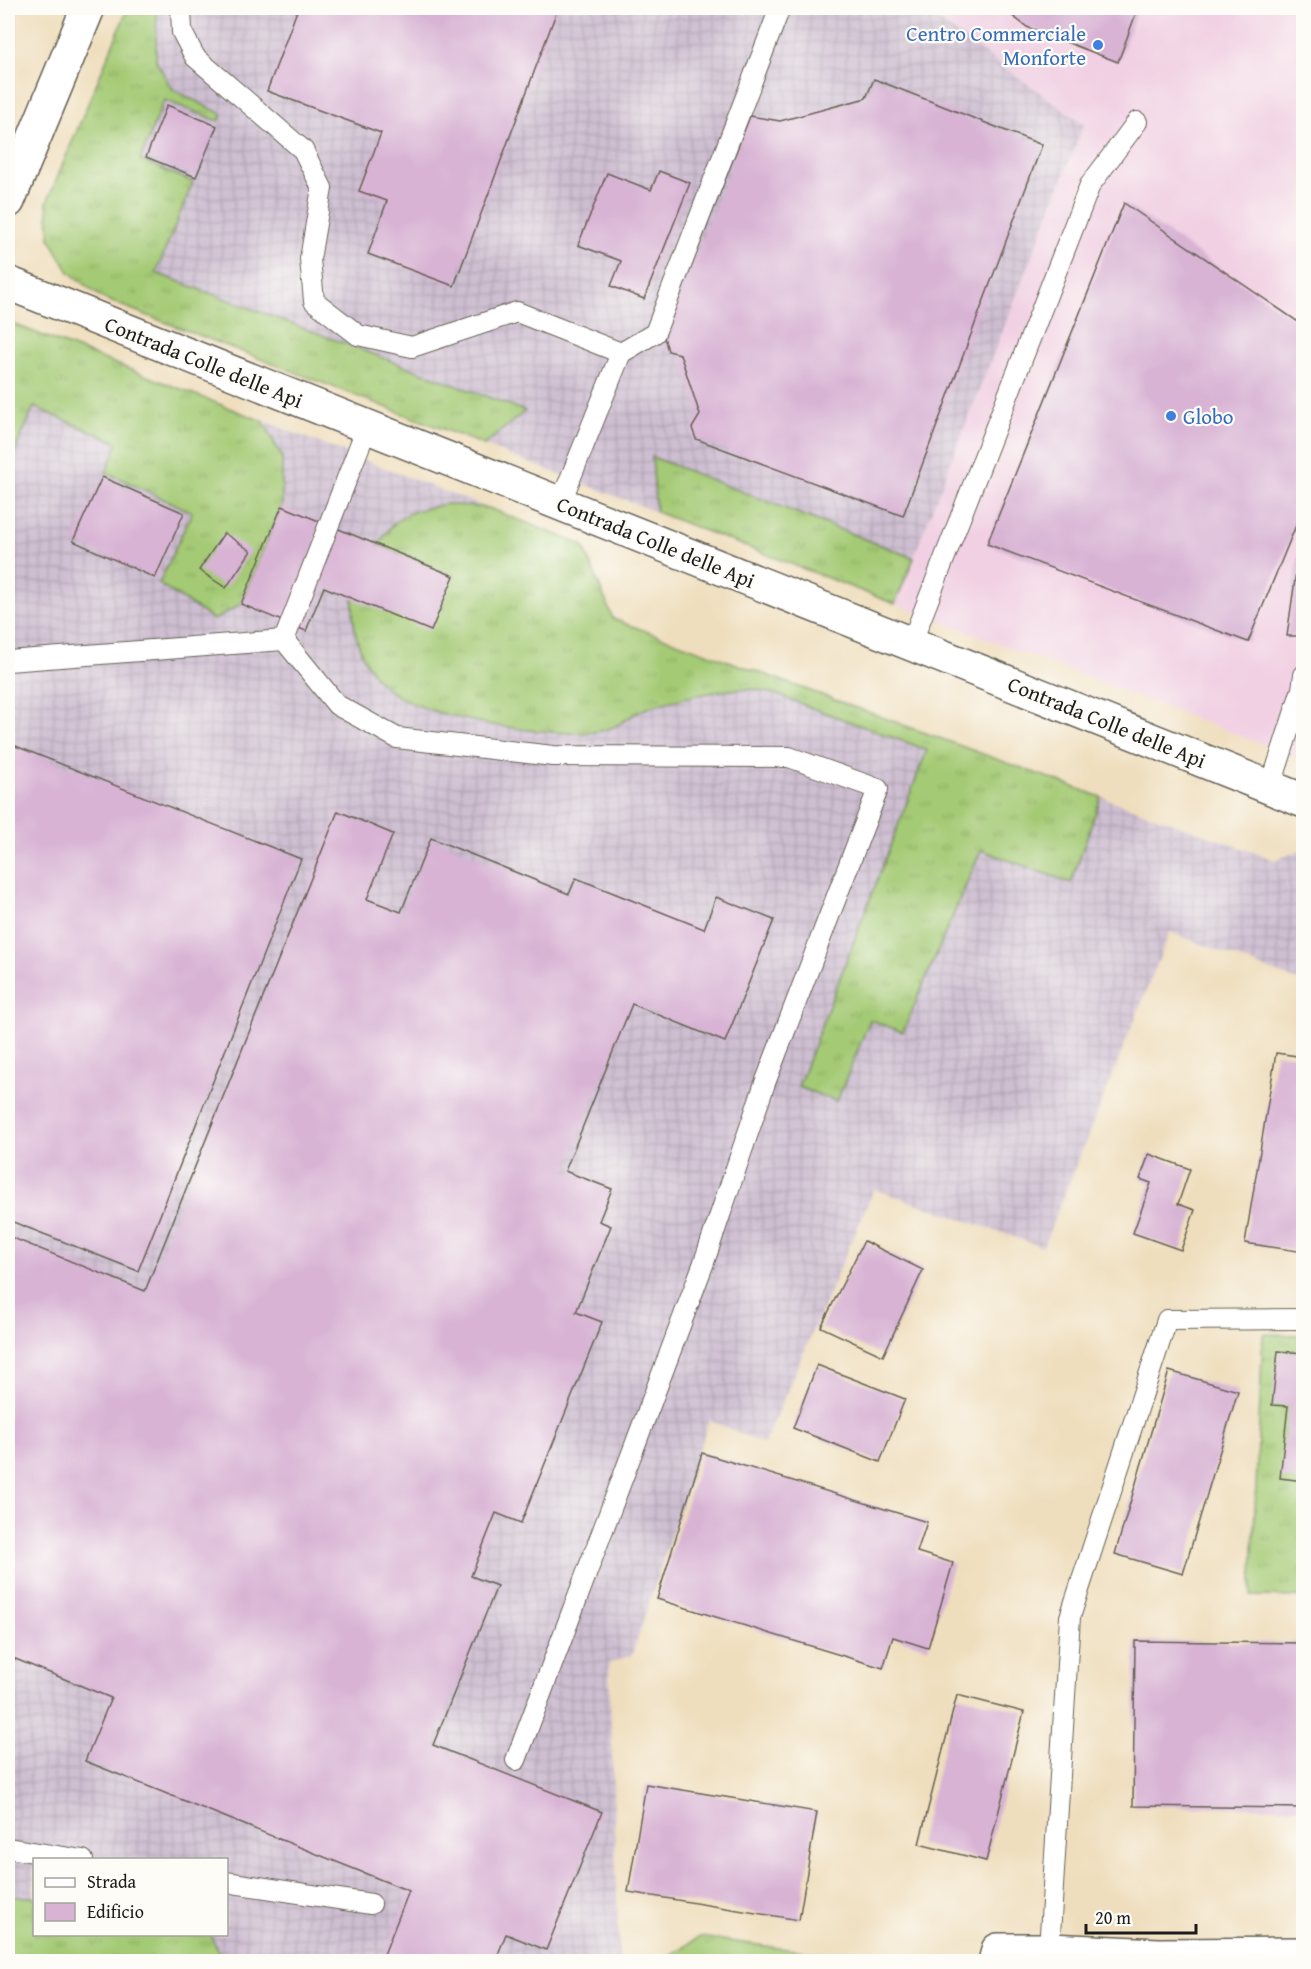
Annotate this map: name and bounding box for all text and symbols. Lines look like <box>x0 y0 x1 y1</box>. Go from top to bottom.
place label: Centro Commerciale Monforte <box>906 18 1086 73</box>
marker: Centro Commerciale Monforte <box>1091 38 1105 52</box>
street label: Contrada Colle delle Api <box>100 308 308 416</box>
place label: Globo <box>1183 401 1234 432</box>
marker: Globo <box>1164 409 1178 423</box>
street label: Contrada Colle delle Api <box>552 488 760 596</box>
street label: Contrada Colle delle Api <box>1003 668 1211 776</box>
legend <box>33 1858 228 1936</box>
text: Strada <box>87 1868 137 1895</box>
scale bar <box>1086 1897 1196 1935</box>
text: Edificio <box>87 1898 144 1925</box>
text: 20 m <box>1095 1904 1131 1931</box>

